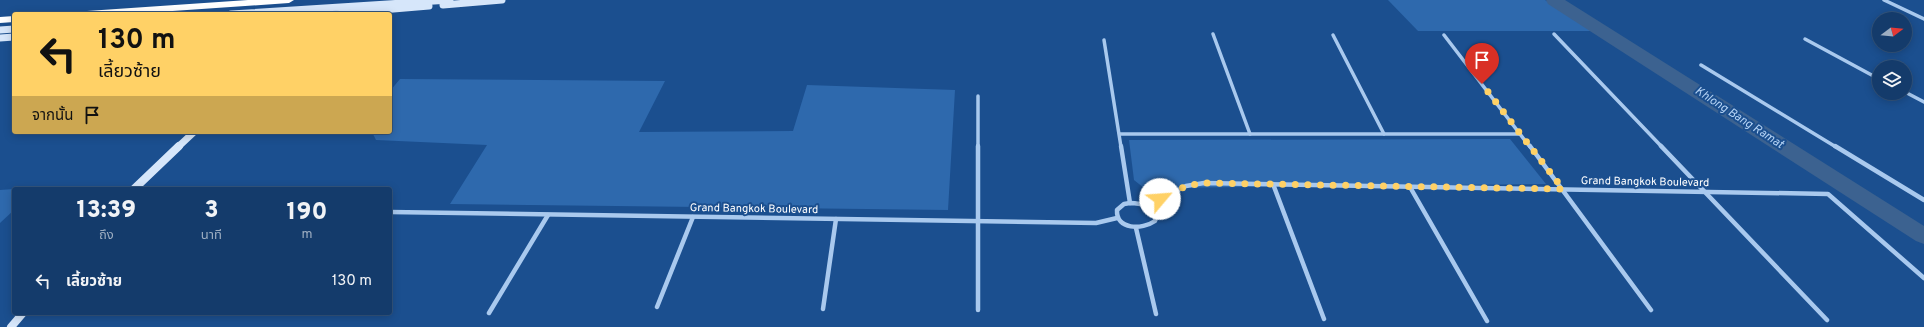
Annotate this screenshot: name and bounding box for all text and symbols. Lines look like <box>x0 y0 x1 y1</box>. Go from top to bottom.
north arrow <box>1872 12 1912 52</box>
map controls <box>1872 12 1912 100</box>
text: 130 m <box>98 23 176 59</box>
icon: left <box>32 28 84 80</box>
pin <box>1465 43 1499 84</box>
icon: arrive <box>1471 49 1493 71</box>
button: layers <box>1872 60 1912 100</box>
text: เลี้ยวซ้าย <box>98 61 161 84</box>
water label: Khlong Bang Ramat <box>1692 83 1787 153</box>
icon: arrive <box>81 104 103 126</box>
text: จากนั้น <box>32 107 73 126</box>
street label: Grand Bangkok Boulevard <box>1581 174 1709 190</box>
position arrow <box>1139 178 1181 220</box>
text: 13:39 <box>77 196 136 226</box>
text: 3 <box>204 196 219 226</box>
text: 190 <box>287 198 327 228</box>
street label: Grand Bangkok Boulevard <box>690 201 818 217</box>
text: m <box>301 227 312 243</box>
text: ถึง <box>99 228 114 244</box>
text: นาที <box>201 228 222 244</box>
icon: left <box>32 270 54 292</box>
text: 130 m <box>332 272 372 291</box>
text: เลี้ยวซ้าย <box>66 273 122 292</box>

